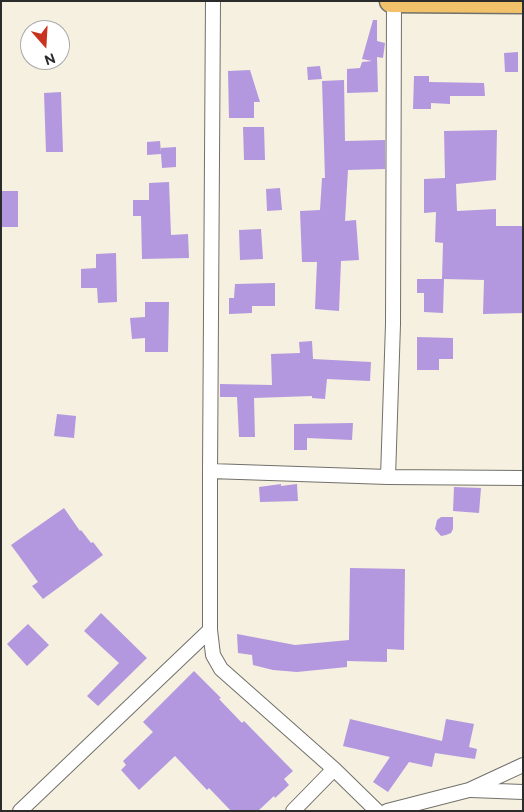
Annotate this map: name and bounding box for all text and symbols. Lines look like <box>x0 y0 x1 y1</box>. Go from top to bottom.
north arrow <box>20 20 70 70</box>
text: N <box>42 49 57 68</box>

